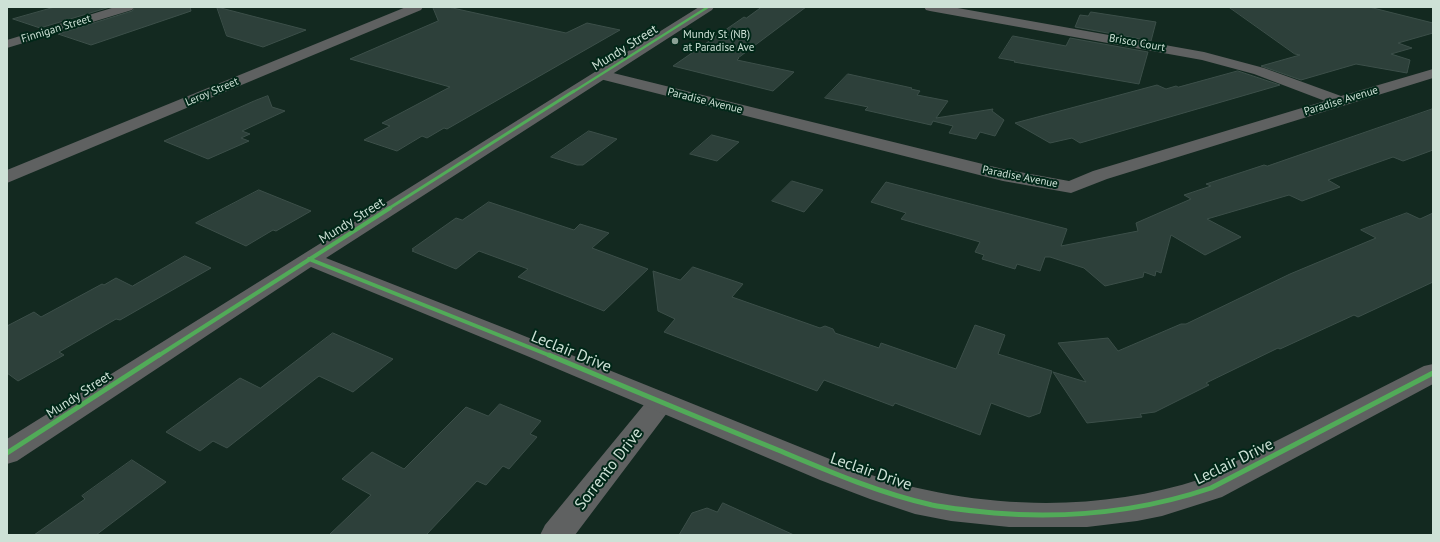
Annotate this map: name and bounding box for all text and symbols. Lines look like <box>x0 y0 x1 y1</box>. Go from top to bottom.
street label: Finnigan Street <box>20 12 92 46</box>
street label: Mundy Street <box>589 22 661 74</box>
place label: Mundy St (NB) at Paradise Ave <box>683 28 754 54</box>
street label: Brisco Court <box>1108 32 1166 54</box>
marker: Mundy St (NB) at Paradise Ave <box>670 36 680 46</box>
street label: Leroy Street <box>184 75 240 109</box>
street label: Paradise Avenue <box>1302 83 1380 119</box>
street label: Paradise Avenue <box>666 85 744 117</box>
street label: Paradise Avenue <box>981 163 1059 191</box>
street label: Mundy Street <box>316 195 388 247</box>
street label: Leclair Drive <box>528 327 614 377</box>
street label: Mundy Street <box>44 368 114 422</box>
street label: Sorrento Drive <box>571 424 647 514</box>
street label: Leclair Drive <box>1192 435 1276 489</box>
street label: Leclair Drive <box>828 449 914 495</box>

